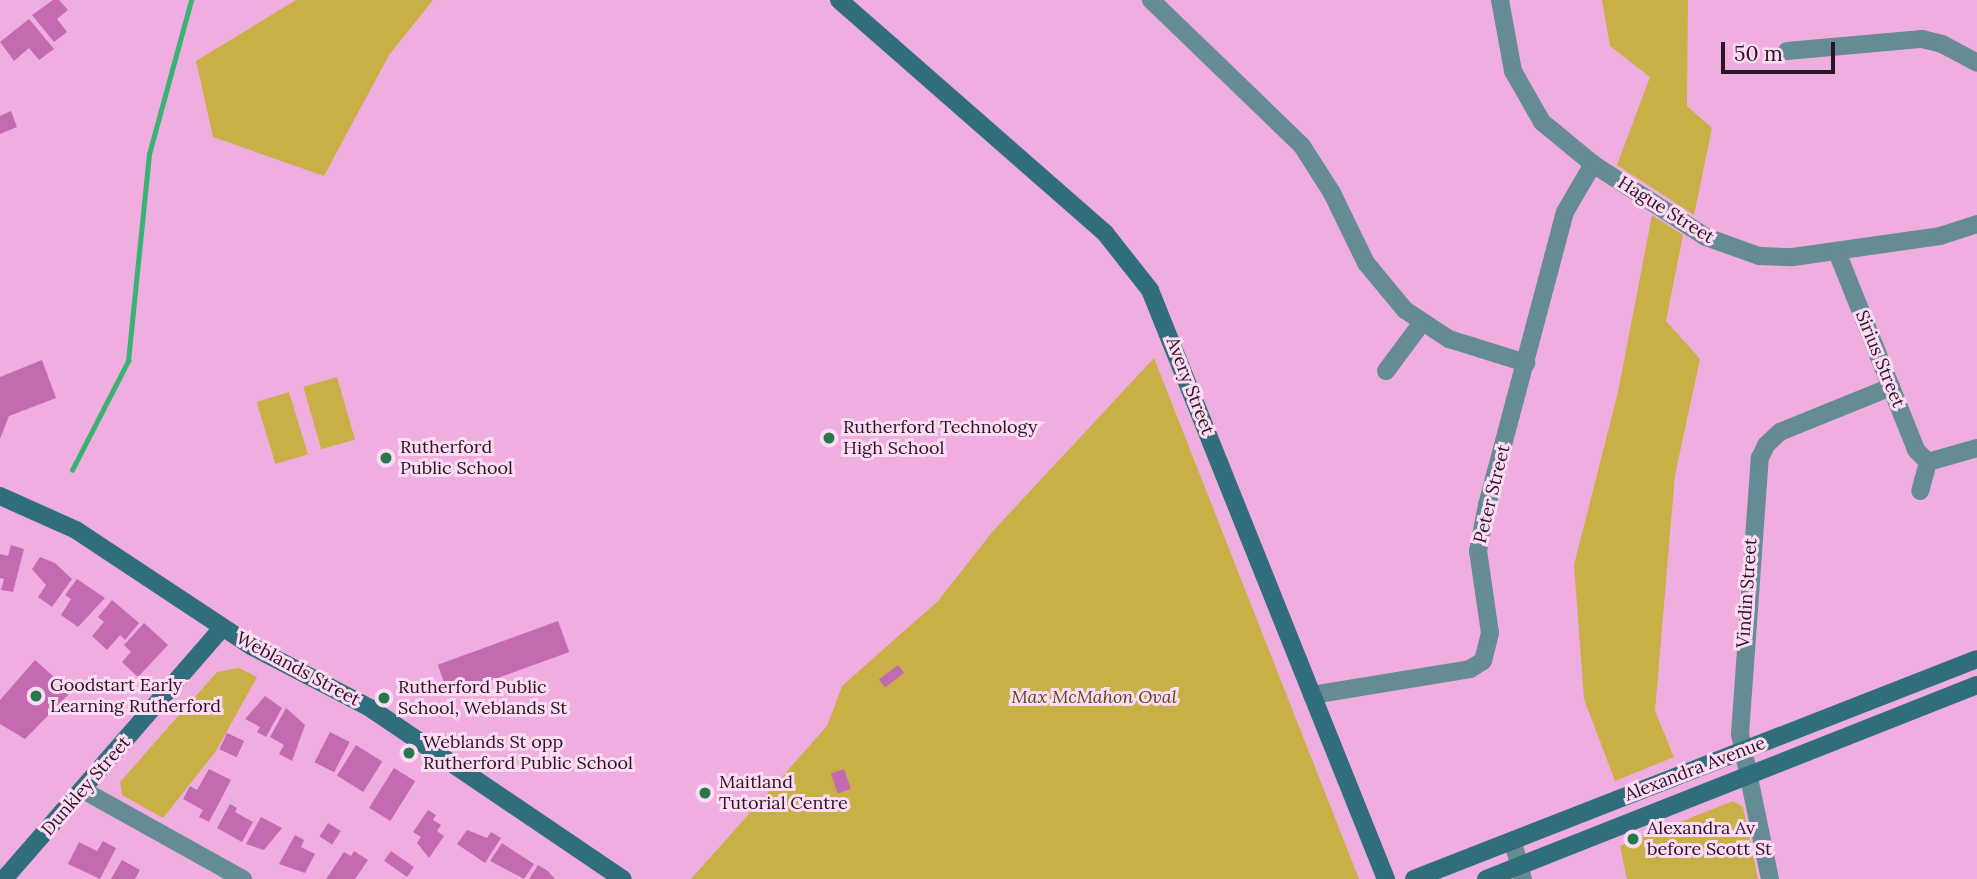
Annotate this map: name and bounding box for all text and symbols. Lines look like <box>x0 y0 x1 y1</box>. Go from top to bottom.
scale bar <box>1725 28 1839 72</box>
text: 50 m <box>1734 40 1783 67</box>
street label: Hague Street <box>1614 172 1718 248</box>
street label: Sirius Street <box>1851 307 1909 411</box>
street label: Avery Street <box>1161 334 1219 438</box>
place label: Rutherford Technology High School <box>843 417 1037 460</box>
marker: Rutherford Technology High School <box>821 430 837 446</box>
place label: Rutherford Public School <box>400 437 513 480</box>
street label: Peter Street <box>1469 443 1515 545</box>
marker: Rutherford Public School <box>378 450 394 466</box>
street label: Vindin Street <box>1732 537 1762 649</box>
street label: Weblands Street <box>232 627 364 711</box>
place label: Goodstart Early Learning Rutherford <box>50 675 221 718</box>
place label: Rutherford Public School, Weblands St <box>398 677 567 720</box>
park label: Max McMahon Oval <box>1011 686 1177 708</box>
marker: Goodstart Early Learning Rutherford <box>28 688 44 704</box>
marker: Rutherford Public School, Weblands St <box>376 690 392 706</box>
street label: Dunkley Street <box>37 732 135 840</box>
place label: Weblands St opp Rutherford Public School <box>423 732 633 774</box>
street label: Alexandra Avenue <box>1622 732 1768 806</box>
marker: Weblands St opp Rutherford Public School <box>401 745 417 761</box>
place label: Maitland Tutorial Centre <box>719 772 848 814</box>
marker: Maitland Tutorial Centre <box>697 785 713 801</box>
place label: Alexandra Av before Scott St <box>1647 818 1772 860</box>
marker: Alexandra Av before Scott St <box>1625 831 1641 847</box>

